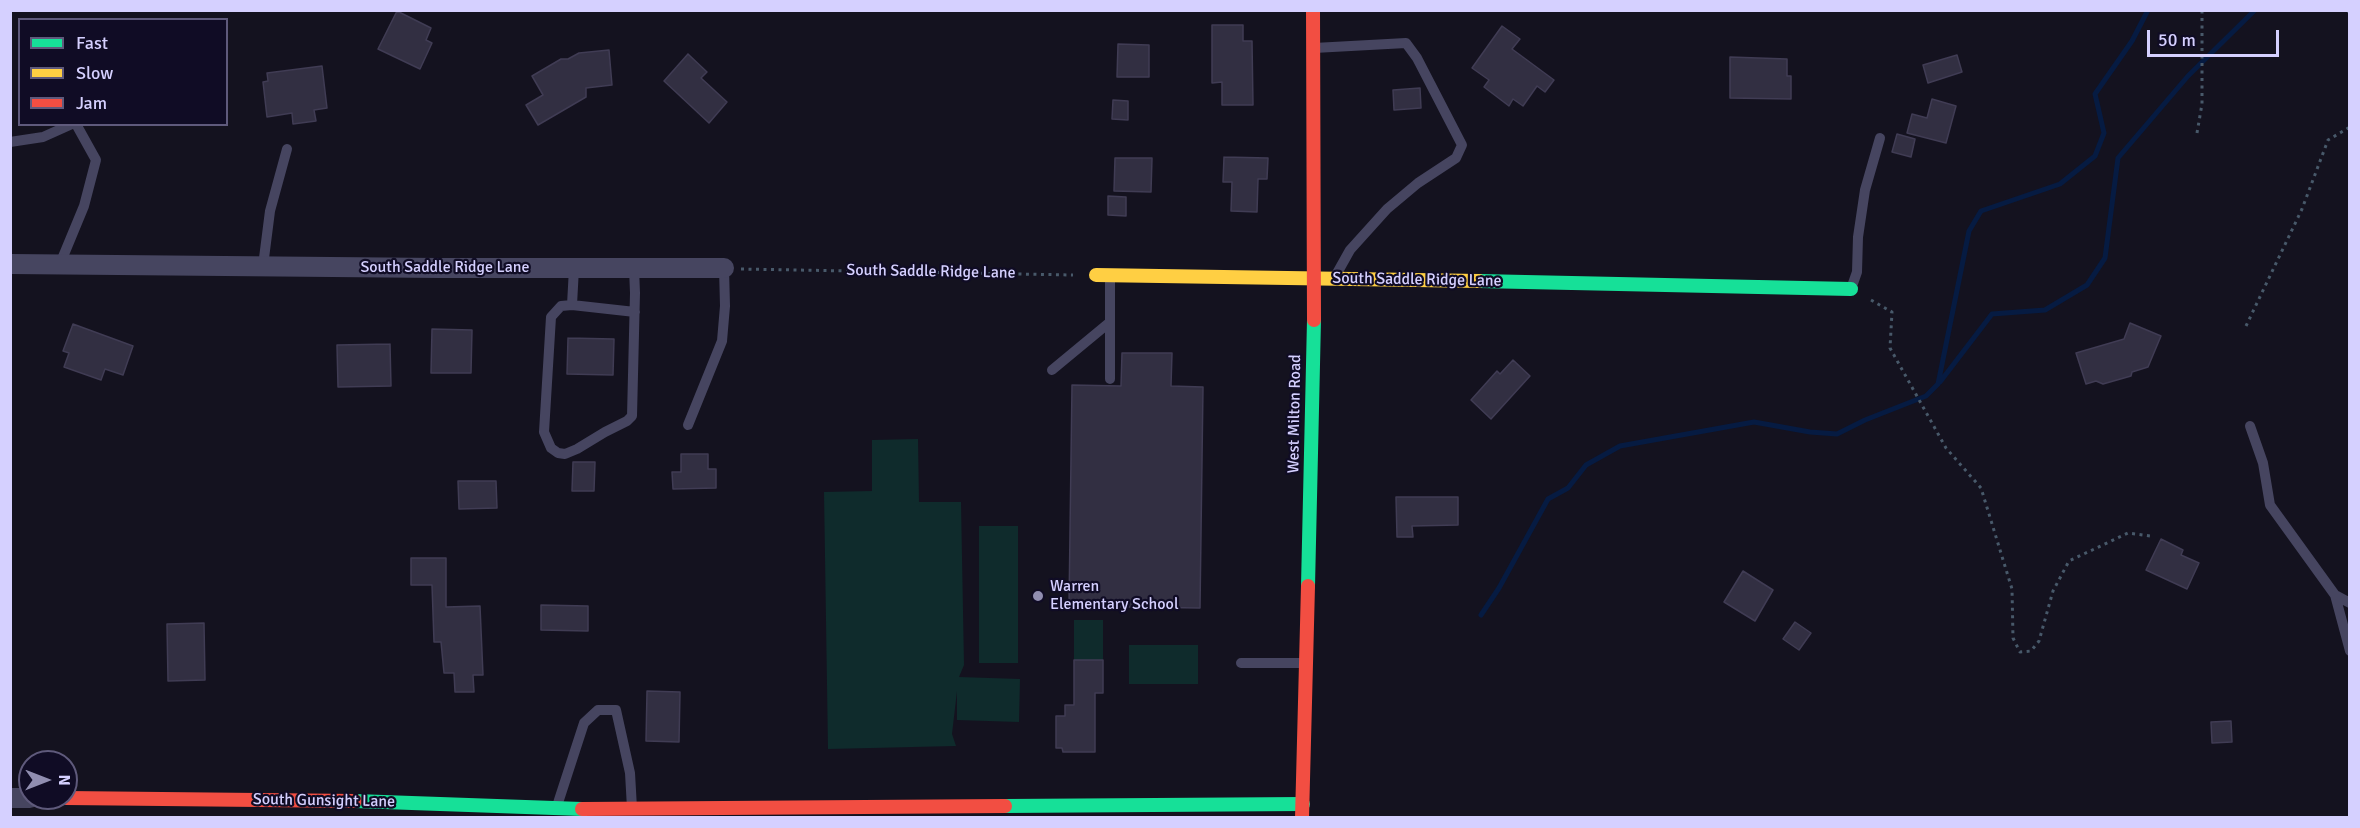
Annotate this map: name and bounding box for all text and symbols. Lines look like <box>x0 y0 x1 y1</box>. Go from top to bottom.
legend <box>18 18 228 126</box>
scale bar <box>2150 18 2282 56</box>
text: 50 m <box>2158 29 2196 51</box>
text: Fast <box>76 32 108 54</box>
text: Slow <box>76 62 113 84</box>
text: Jam <box>76 92 107 114</box>
street label: South Saddle Ridge Lane <box>360 258 530 278</box>
street label: South Saddle Ridge Lane <box>846 261 1016 283</box>
street label: South Saddle Ridge Lane <box>1332 269 1502 291</box>
street label: West Milton Road <box>1284 354 1306 474</box>
place label: Warren Elementary School <box>1050 577 1179 615</box>
marker: Warren Elementary School <box>1031 589 1045 603</box>
north arrow <box>18 750 78 810</box>
text: N <box>54 774 74 786</box>
street label: South Gunsight Lane <box>253 790 395 812</box>

